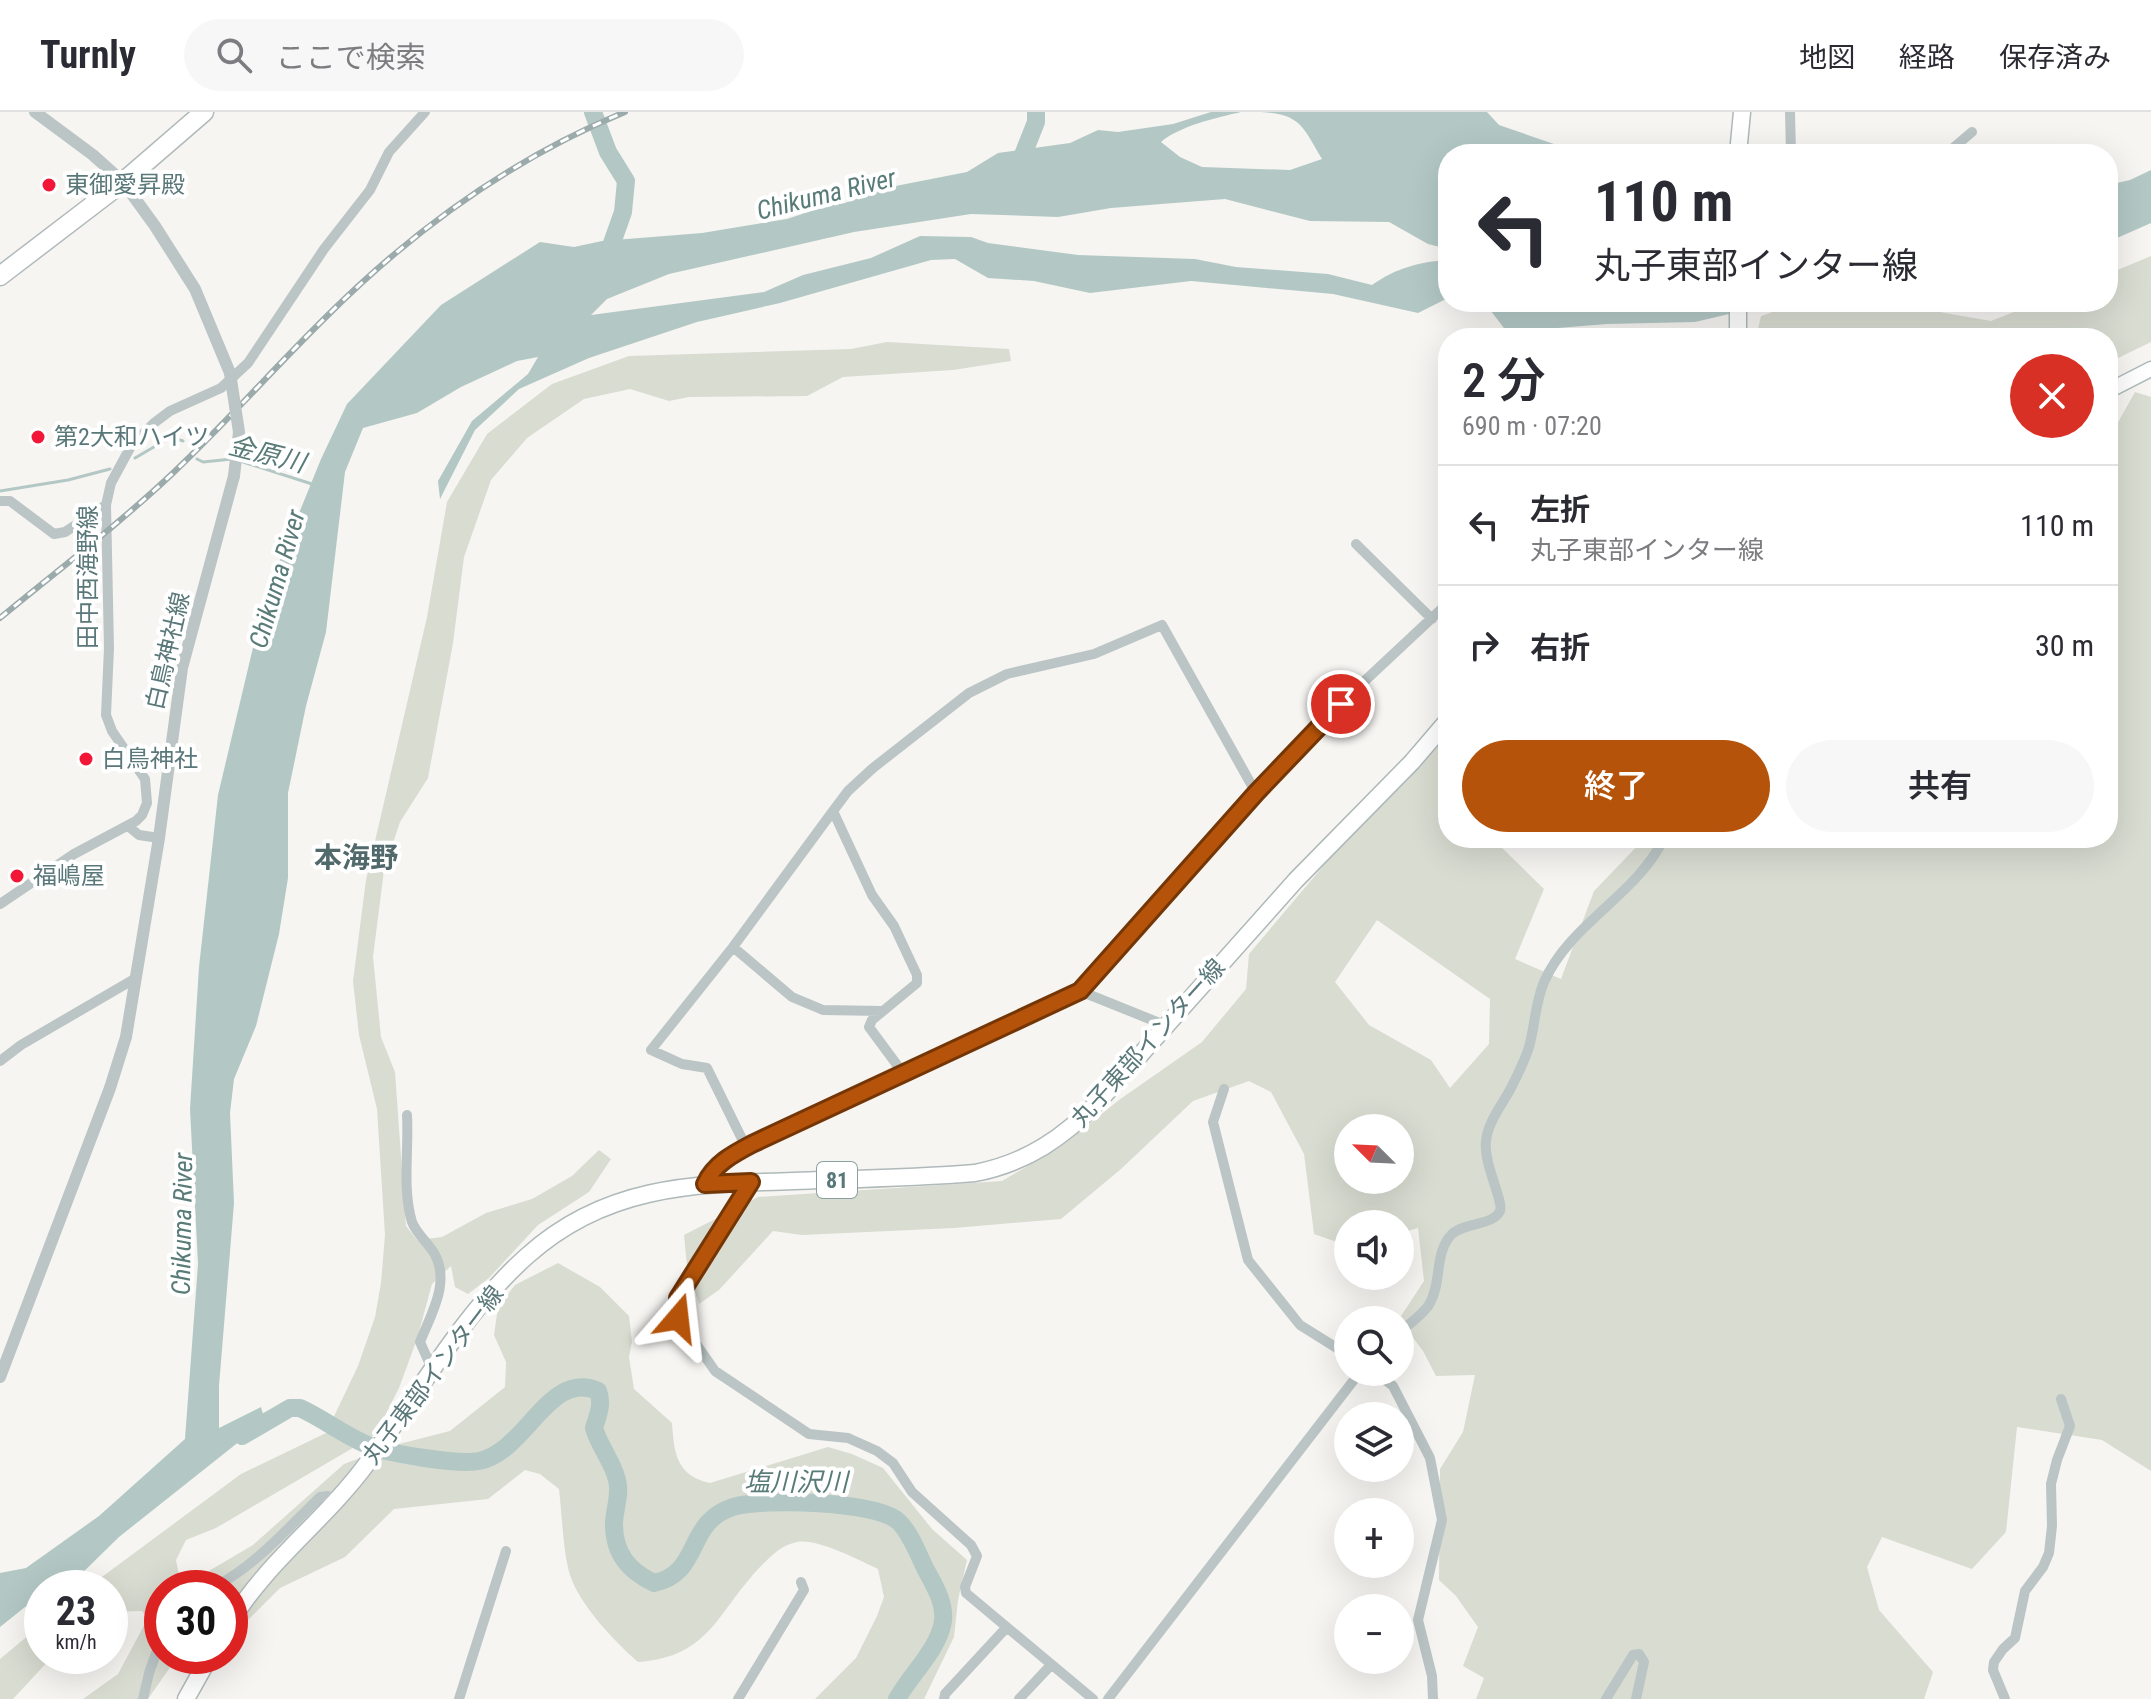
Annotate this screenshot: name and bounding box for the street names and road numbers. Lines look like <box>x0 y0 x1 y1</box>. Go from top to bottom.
street label: 田中西海野線 <box>74 505 102 649</box>
street label: 白鳥神社線 <box>141 589 195 713</box>
street label: 丸子東部インター線 <box>1065 953 1231 1133</box>
road number: 81 <box>817 1162 857 1198</box>
street label: 丸子東部インター線 <box>357 1280 509 1470</box>

